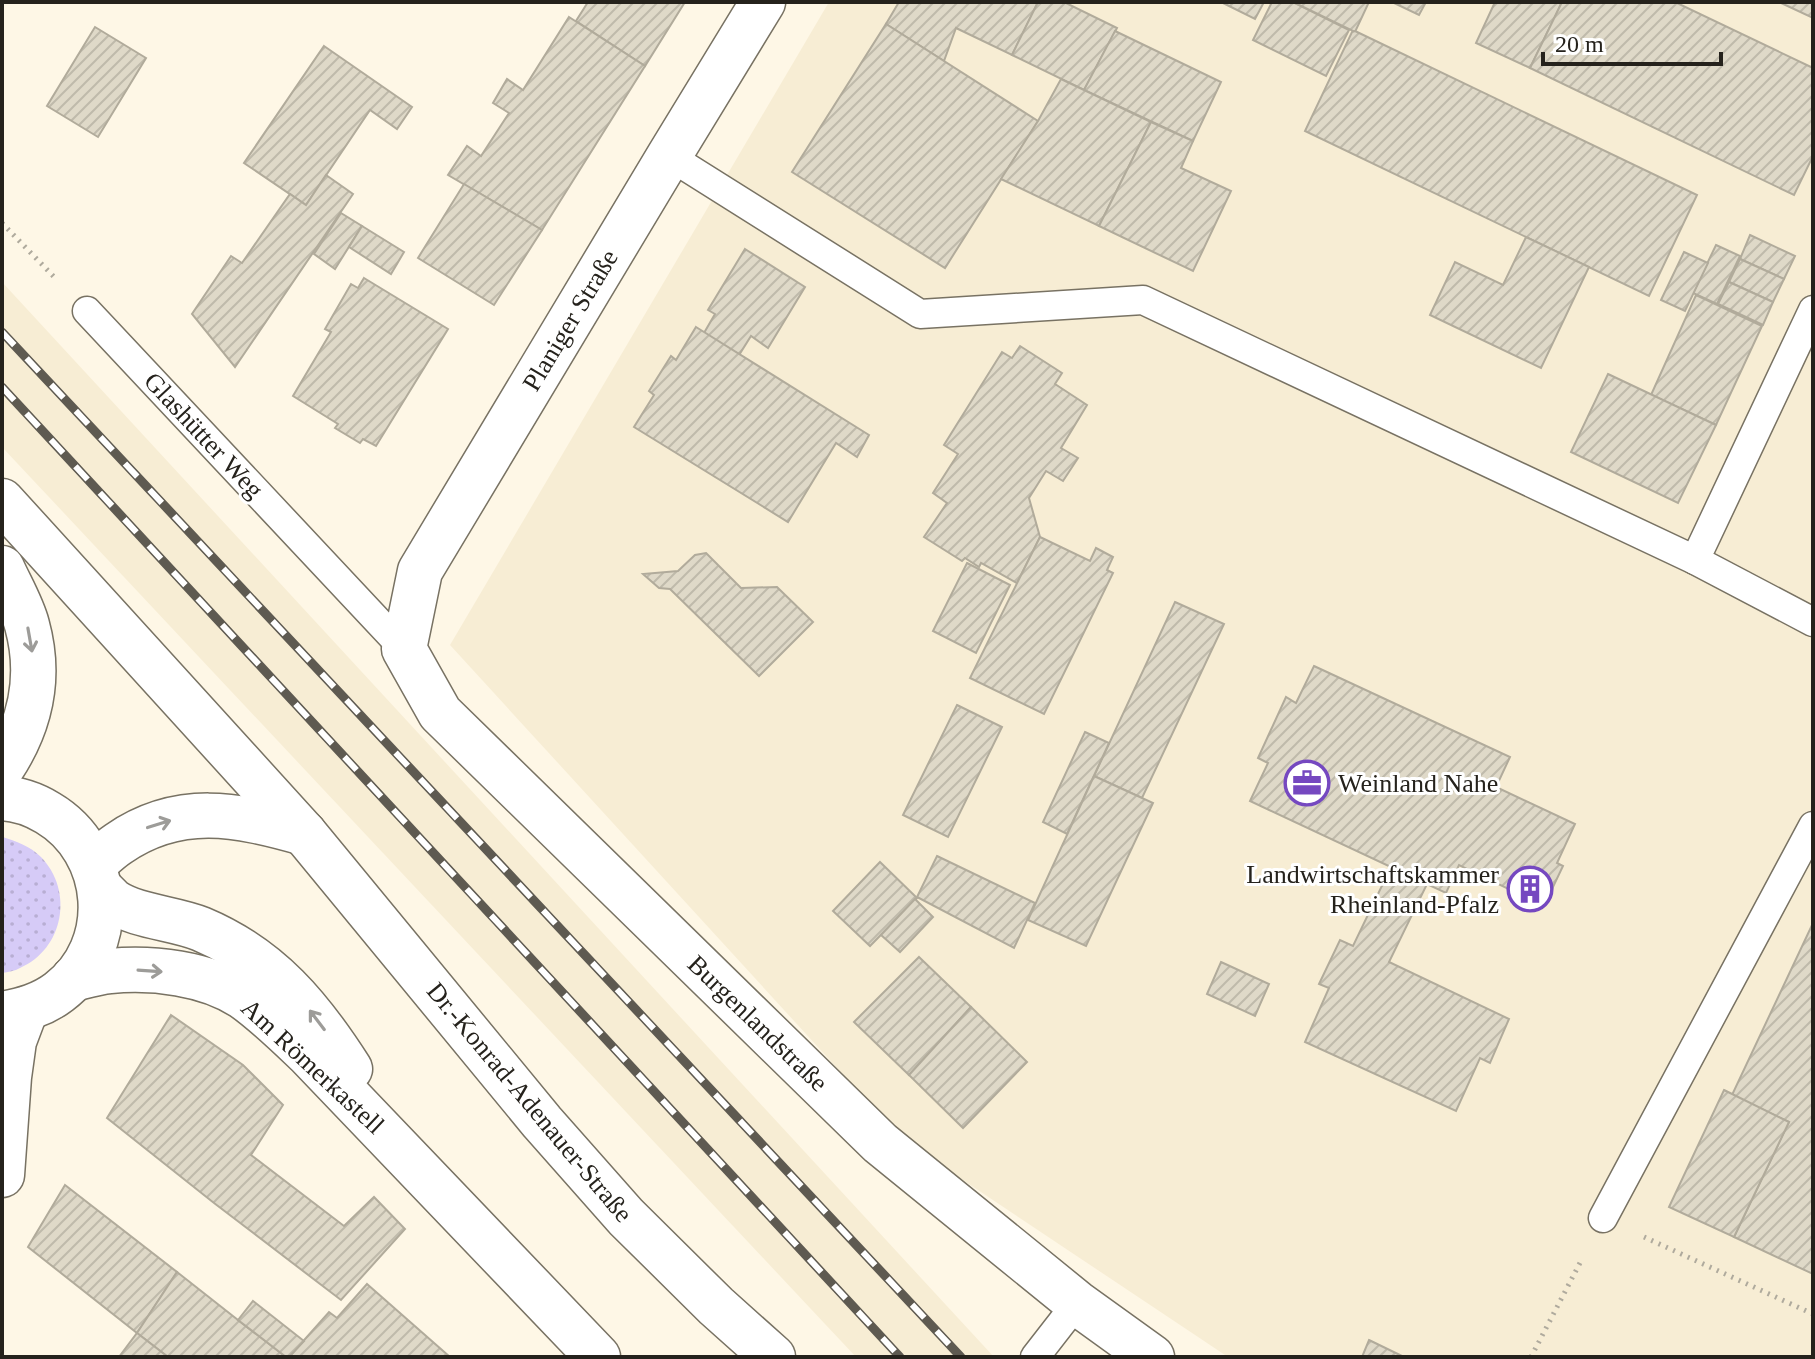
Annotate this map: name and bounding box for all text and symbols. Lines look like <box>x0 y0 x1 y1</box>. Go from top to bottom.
scale bar <box>1543 16 1721 66</box>
text: 20 m <box>1555 31 1604 57</box>
street label: Planiger Straße <box>517 244 624 396</box>
street label: Glashütter Weg <box>138 366 269 504</box>
one-way arrow <box>23 627 38 652</box>
office icon: Weinland Nahe <box>1283 759 1331 807</box>
place label: Weinland Nahe <box>1338 769 1498 798</box>
one-way arrow <box>146 816 172 831</box>
place label: Landwirtschaftskammer Rheinland-Pfalz <box>1246 860 1499 919</box>
building icon: Landwirtschaftskammer Rheinland-Pfalz <box>1506 865 1554 913</box>
street label: Burgenlandstraße <box>682 949 834 1097</box>
one-way arrow <box>136 964 163 979</box>
street label: Dr.-Konrad-Adenauer-Straße <box>421 977 638 1228</box>
street label: Am Römerkastell <box>235 993 390 1140</box>
one-way arrow <box>308 1010 325 1031</box>

